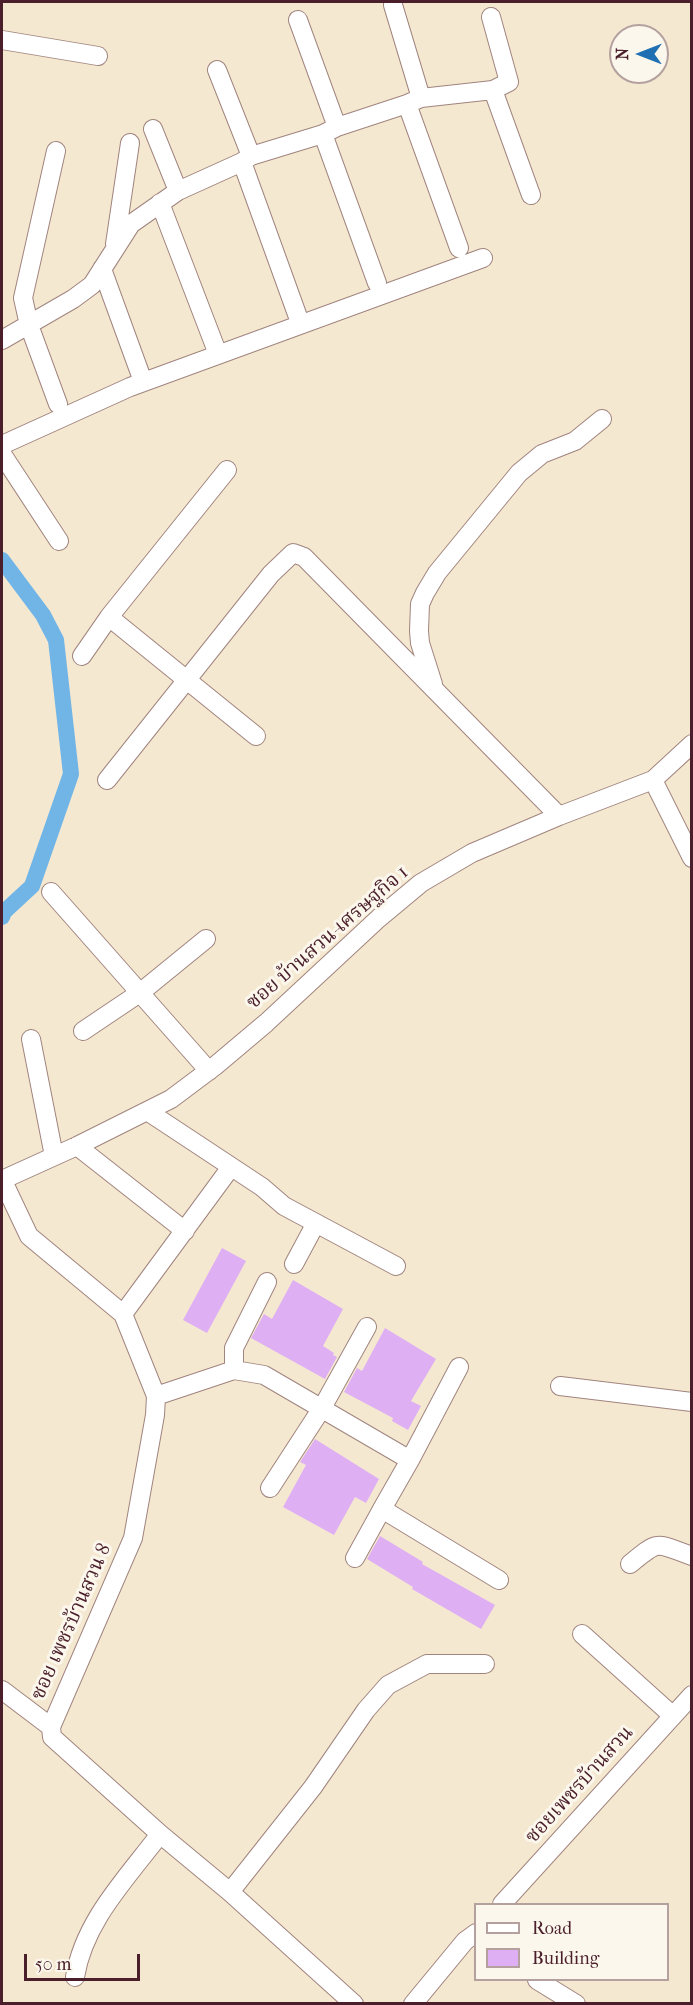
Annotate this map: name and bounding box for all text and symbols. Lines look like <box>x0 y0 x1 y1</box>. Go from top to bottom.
north arrow <box>609 24 669 84</box>
text: N <box>613 48 632 60</box>
street label: ซอย บ้านสวน-เศรษฐกิจ 1 <box>242 861 414 1015</box>
street label: ซอย เพชรบ้านสวน 8 <box>27 1540 117 1704</box>
street label: ซอยเพชรบ้านสวน <box>521 1721 639 1849</box>
legend <box>474 1903 669 1981</box>
text: Road <box>532 1918 572 1939</box>
scale bar <box>27 1942 142 1980</box>
text: Building <box>532 1948 599 1969</box>
text: 50 m <box>35 1954 71 1975</box>

